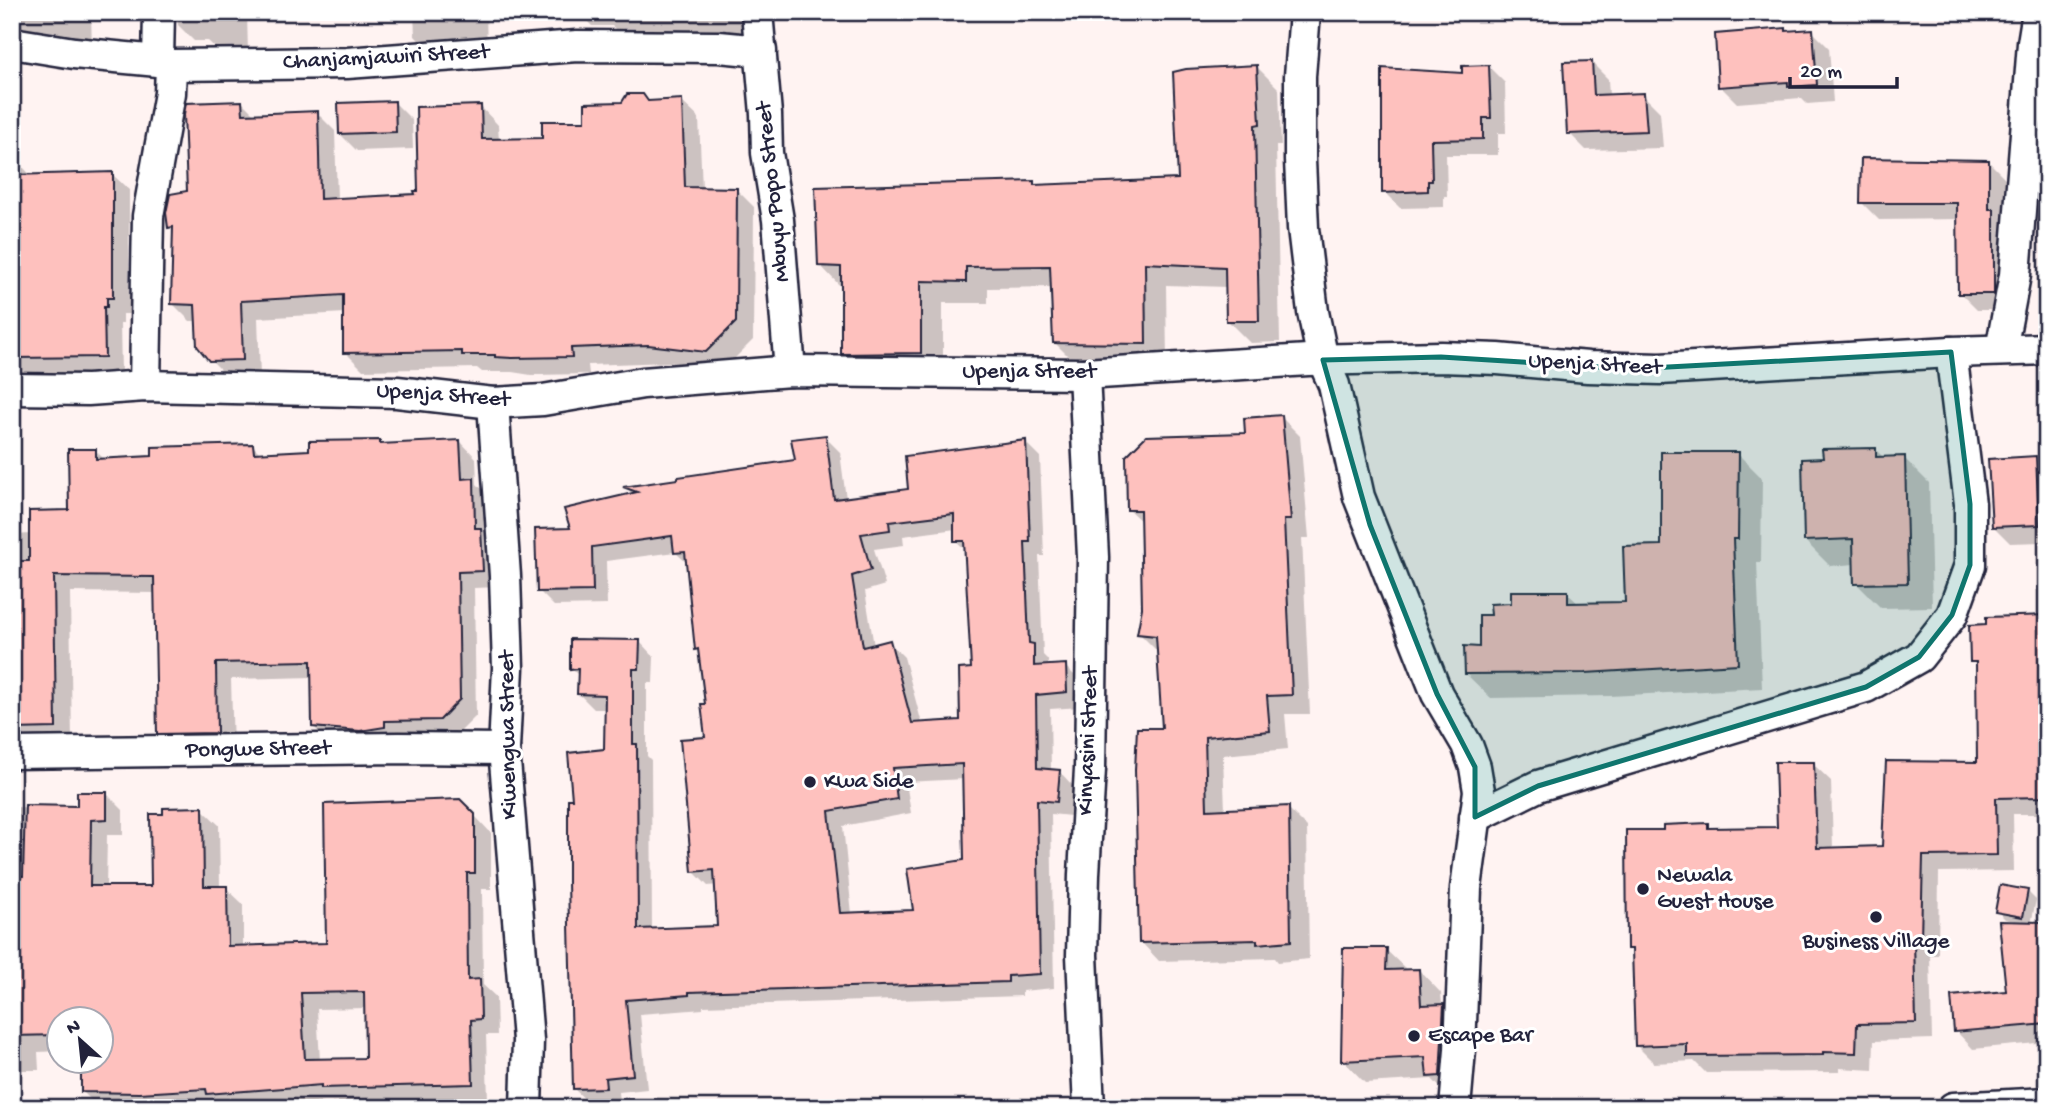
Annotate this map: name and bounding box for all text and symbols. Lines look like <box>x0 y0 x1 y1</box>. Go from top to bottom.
street label: Chanjamjawiri Street <box>282 39 491 77</box>
scale bar <box>1790 46 1896 90</box>
text: 20 m <box>1800 61 1842 86</box>
street label: Mbuyu Popo Street <box>751 99 797 283</box>
street label: Upenja Street <box>1528 348 1664 382</box>
street label: Upenja Street <box>962 359 1097 386</box>
street label: Upenja Street <box>375 378 512 414</box>
street label: Kiwengwa Street <box>494 649 524 820</box>
street label: Kinyasini Street <box>1073 665 1105 816</box>
street label: Pongwe Street <box>184 735 332 765</box>
place label: Kwa Side <box>824 769 915 796</box>
marker: Kwa Side <box>802 774 818 790</box>
place label: Newala Guest House <box>1657 863 1775 916</box>
marker: Newala Guest House <box>1635 881 1651 897</box>
marker: Business Village <box>1868 909 1884 925</box>
place label: Business Village <box>1802 929 1951 956</box>
north arrow <box>46 1004 116 1074</box>
text: N <box>63 1015 85 1041</box>
place label: Escape Bar <box>1428 1023 1535 1050</box>
marker: Escape Bar <box>1406 1028 1422 1044</box>

